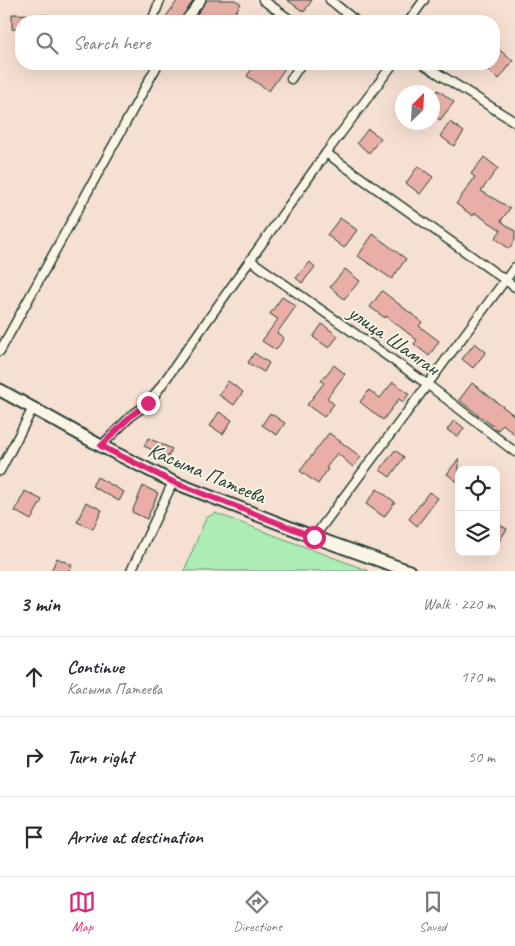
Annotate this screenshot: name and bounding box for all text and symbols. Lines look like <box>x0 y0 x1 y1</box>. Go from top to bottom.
search box <box>15 15 500 70</box>
icon: search <box>33 29 61 57</box>
text: Search here <box>73 31 150 55</box>
north arrow <box>395 85 440 130</box>
street label: улица Шамган <box>342 298 446 382</box>
route end <box>137 392 160 415</box>
street label: Касыма Патеева <box>144 437 271 510</box>
map controls <box>455 466 500 556</box>
button: locate <box>455 466 500 511</box>
button: layers <box>455 511 500 556</box>
route start <box>303 526 326 549</box>
text: 3 min <box>20 591 60 617</box>
text: Walk · 220 m <box>423 594 495 614</box>
text: Continue <box>67 655 124 679</box>
icon: ahead <box>20 663 48 691</box>
text: 170 m <box>461 667 495 687</box>
text: Касыма Патеева <box>67 679 162 699</box>
icon: right <box>20 743 48 771</box>
text: Turn right <box>67 745 134 769</box>
text: 50 m <box>468 747 495 767</box>
icon: arrive <box>20 823 48 851</box>
text: Arrive at destination <box>67 825 203 849</box>
tab: Map <box>68 888 96 935</box>
tab: Directions <box>233 888 282 935</box>
tab: Saved <box>419 888 447 935</box>

